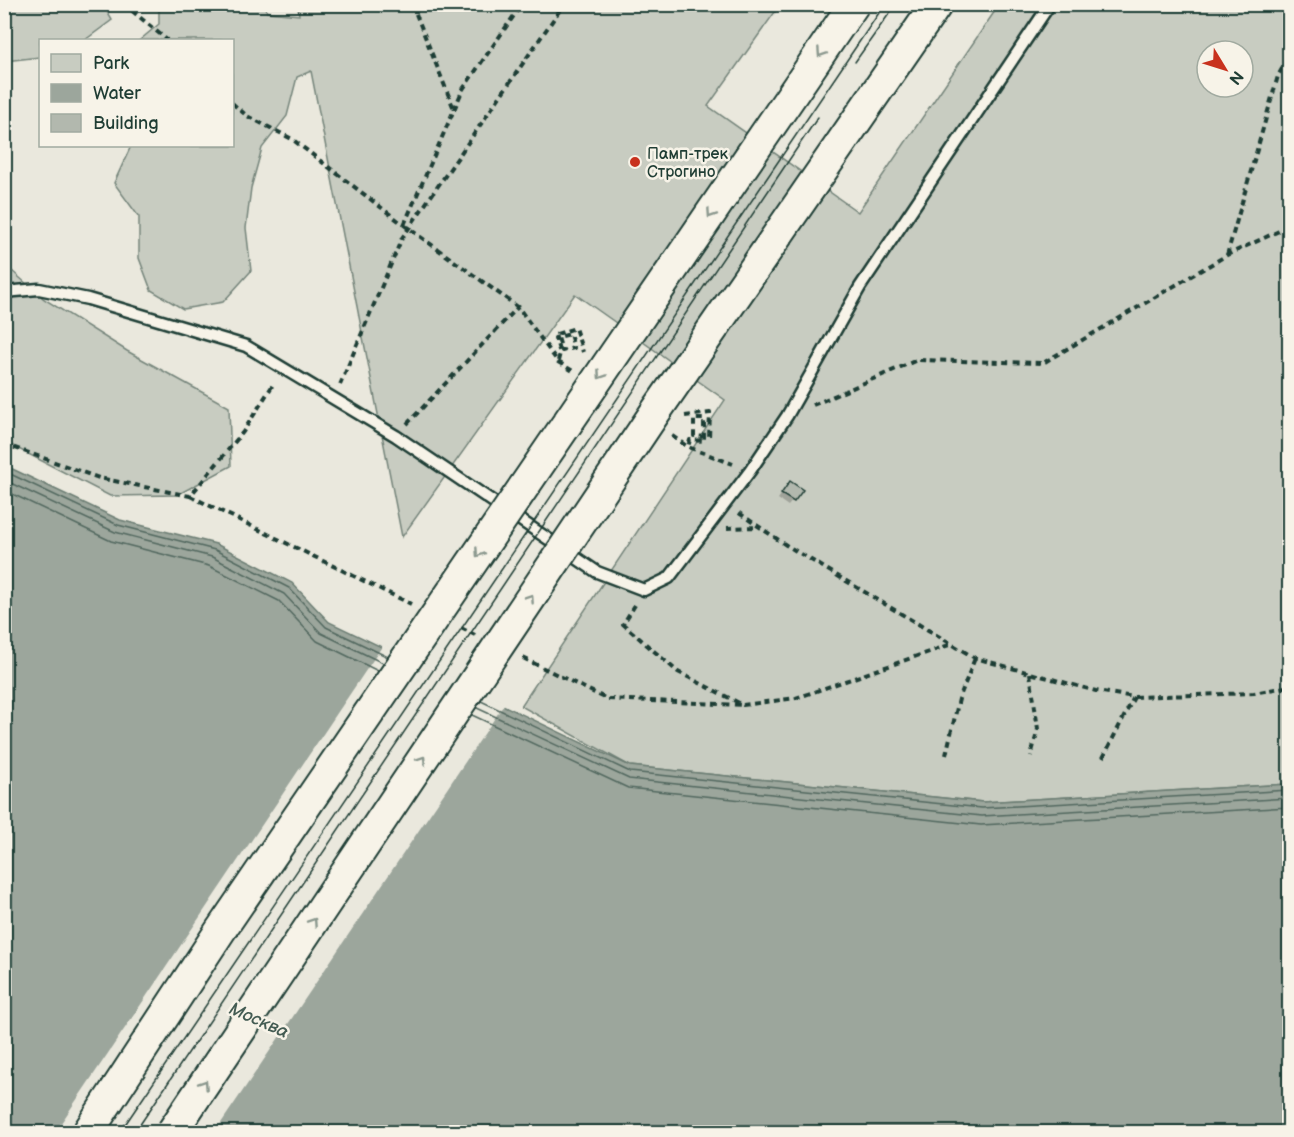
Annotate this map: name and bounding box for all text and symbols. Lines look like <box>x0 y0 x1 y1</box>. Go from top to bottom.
legend <box>39 39 234 147</box>
north arrow <box>1195 39 1255 99</box>
one-way arrow <box>817 46 828 57</box>
text: Park <box>93 53 129 74</box>
text: N <box>1224 67 1247 88</box>
text: Water <box>93 83 141 104</box>
text: Building <box>93 113 159 134</box>
place label: Памп-трек Строгино <box>647 145 728 182</box>
marker: Памп-трек Строгино <box>628 155 642 169</box>
one-way arrow <box>707 207 718 218</box>
one-way arrow <box>597 369 609 379</box>
one-way arrow <box>475 546 486 557</box>
one-way arrow <box>523 594 535 604</box>
one-way arrow <box>414 756 426 766</box>
one-way arrow <box>306 917 317 928</box>
water label: Москва <box>226 998 292 1043</box>
one-way arrow <box>197 1079 208 1090</box>

